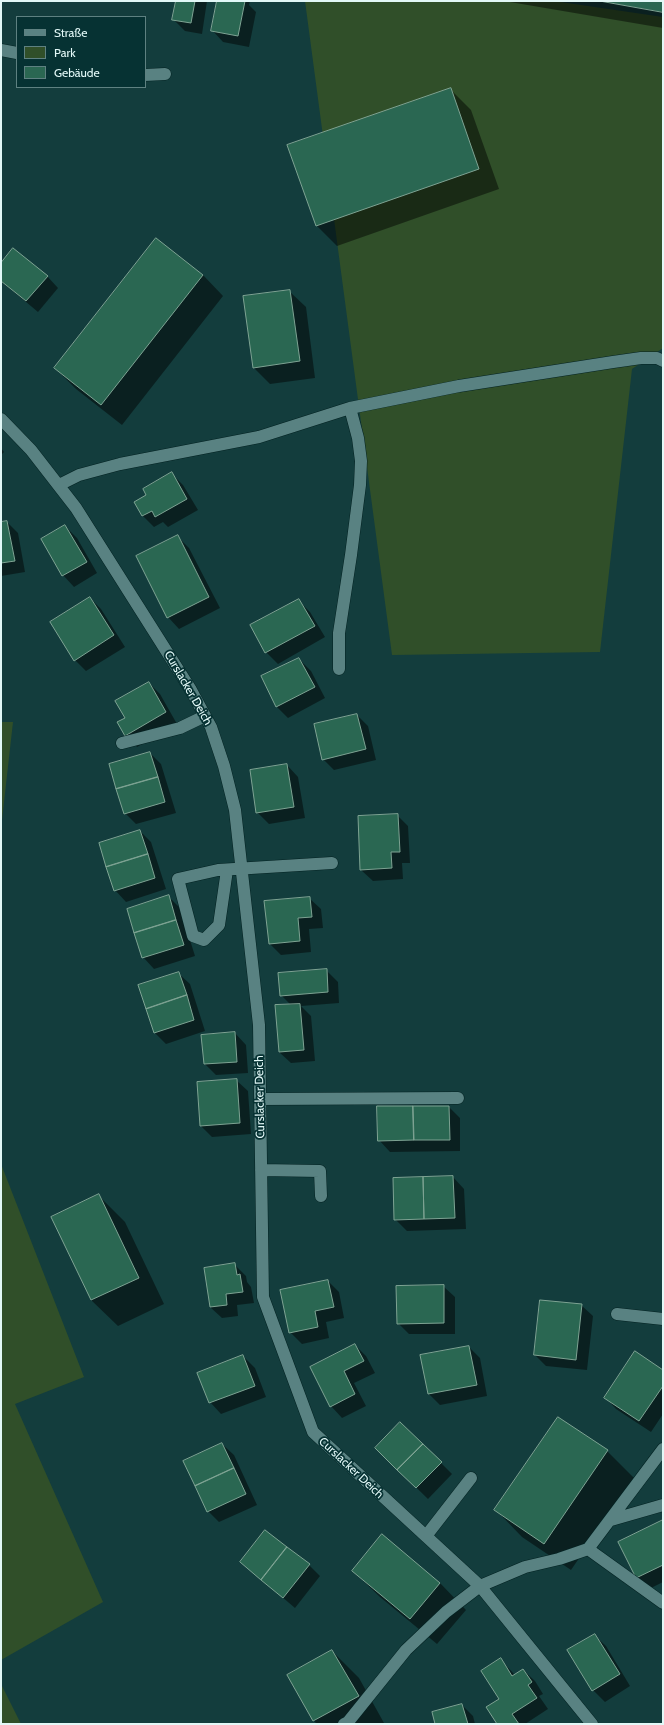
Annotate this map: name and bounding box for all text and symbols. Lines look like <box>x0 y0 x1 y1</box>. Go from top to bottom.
legend <box>16 16 146 88</box>
text: Straße <box>54 25 87 40</box>
text: Park <box>54 45 76 60</box>
text: Gebäude <box>54 65 100 80</box>
street label: Curslacker Deich <box>161 648 215 728</box>
street label: Curslacker Deich <box>252 1055 268 1139</box>
street label: Curslacker Deich <box>316 1434 386 1502</box>

